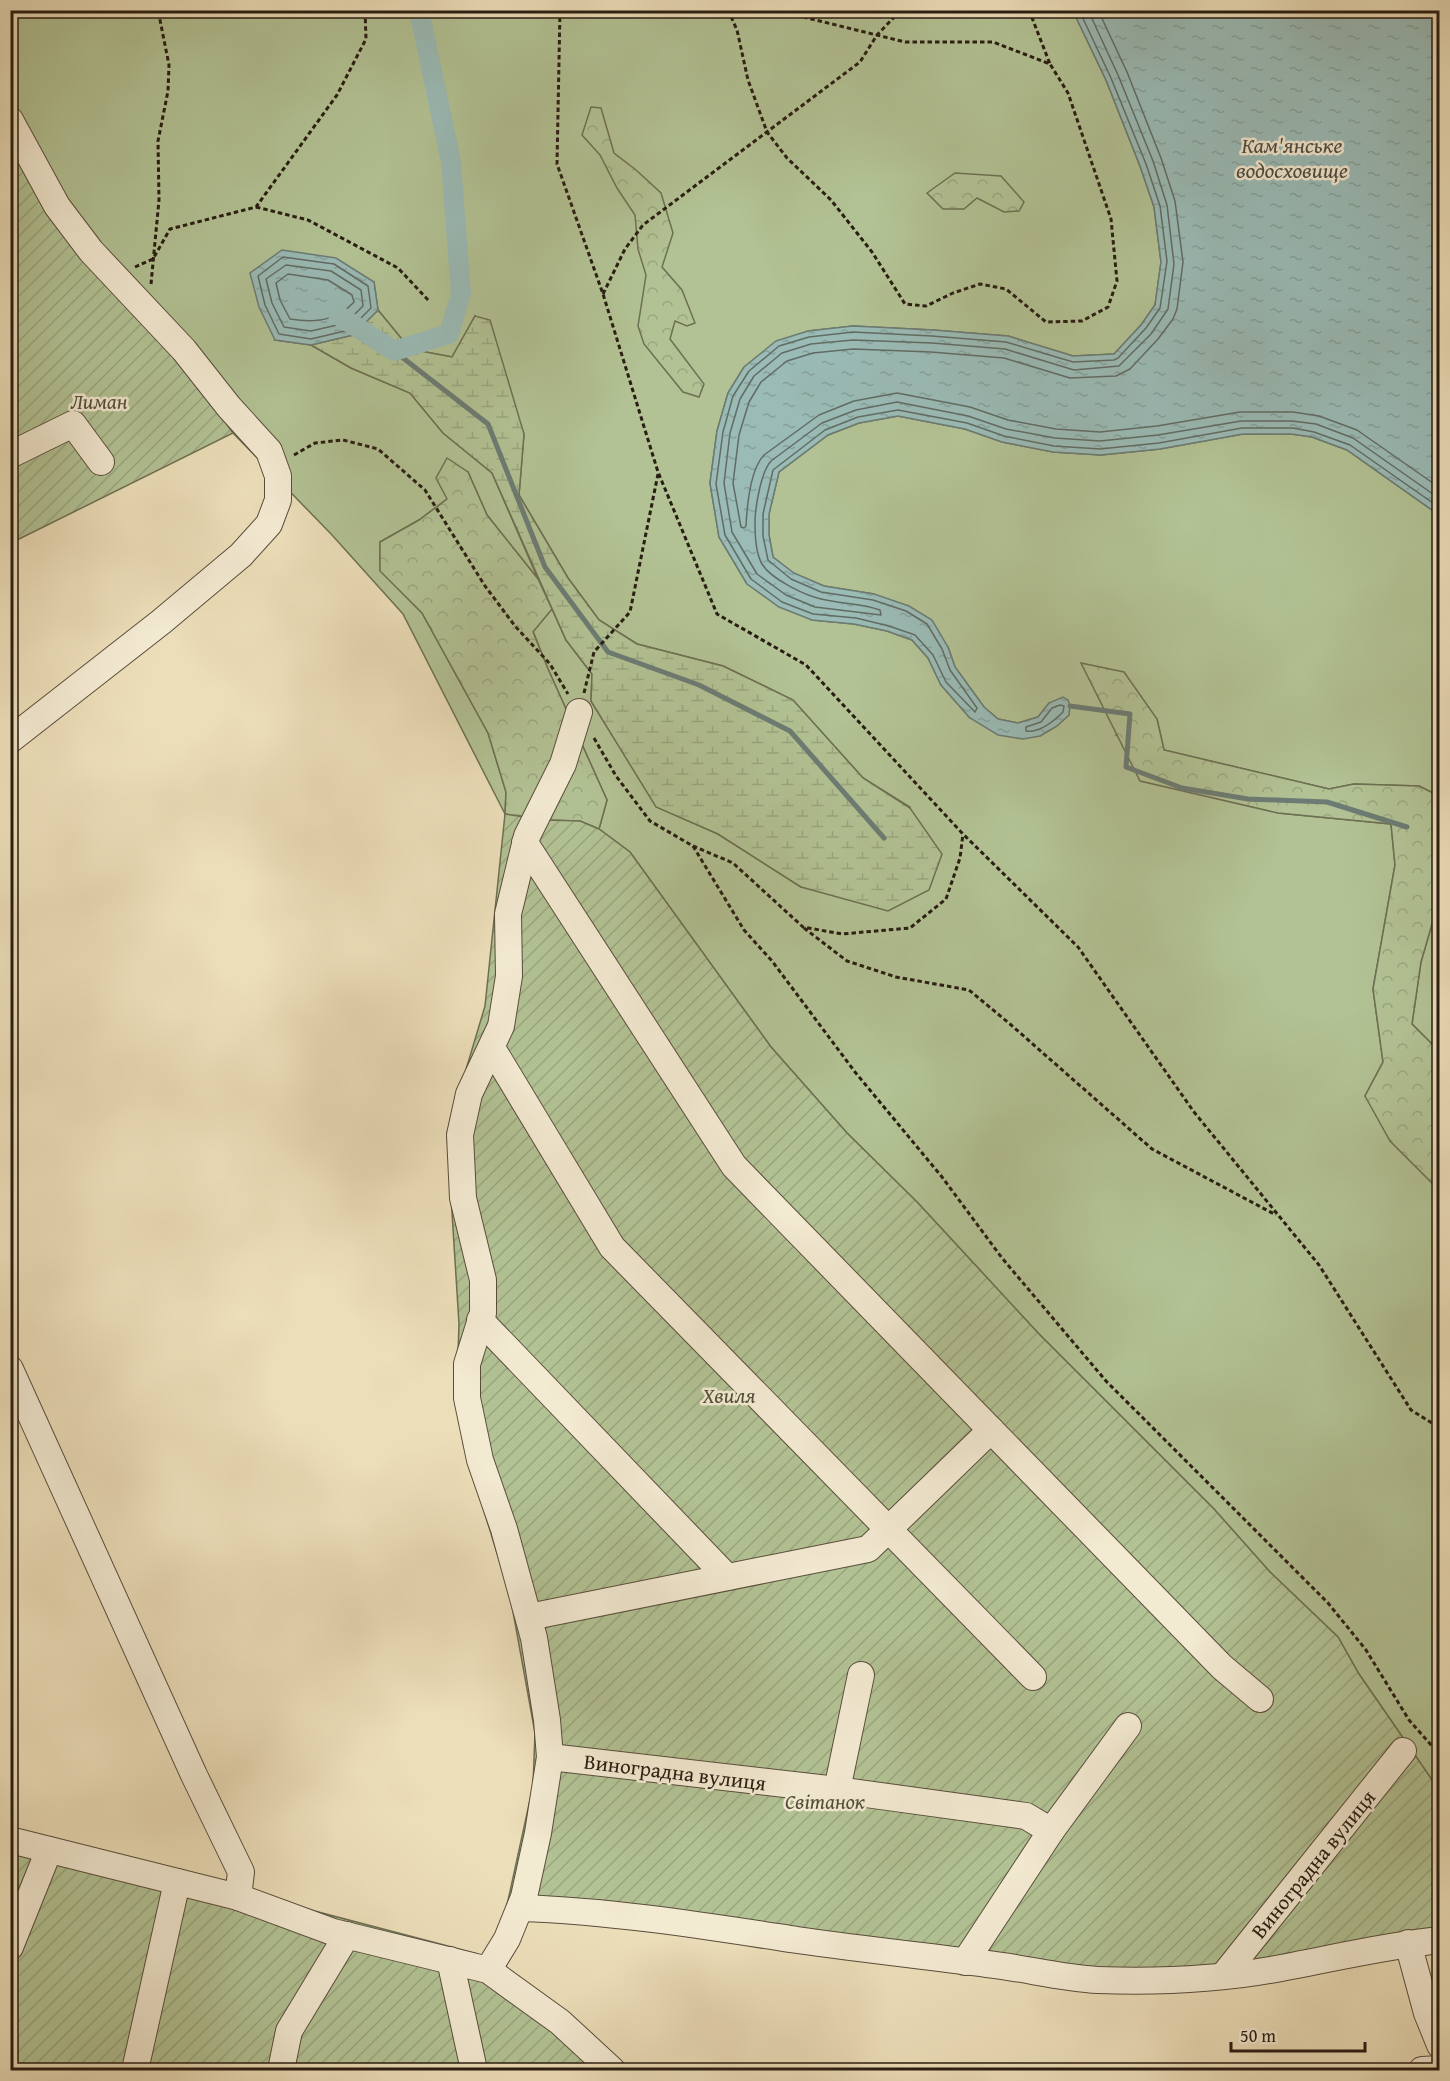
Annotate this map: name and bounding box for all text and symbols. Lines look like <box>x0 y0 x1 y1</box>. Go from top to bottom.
water label: Кам'янське водосховище <box>1236 129 1348 186</box>
park label: Лиман <box>71 386 128 417</box>
park label: Хвиля <box>701 1380 756 1411</box>
street label: Виноградна вулиця <box>582 1745 768 1799</box>
street label: Виноградна вулиця <box>1243 1783 1383 1945</box>
park label: Світанок <box>785 1786 865 1817</box>
scale bar <box>1231 2015 1364 2053</box>
text: 50 m <box>1240 2022 1276 2049</box>

